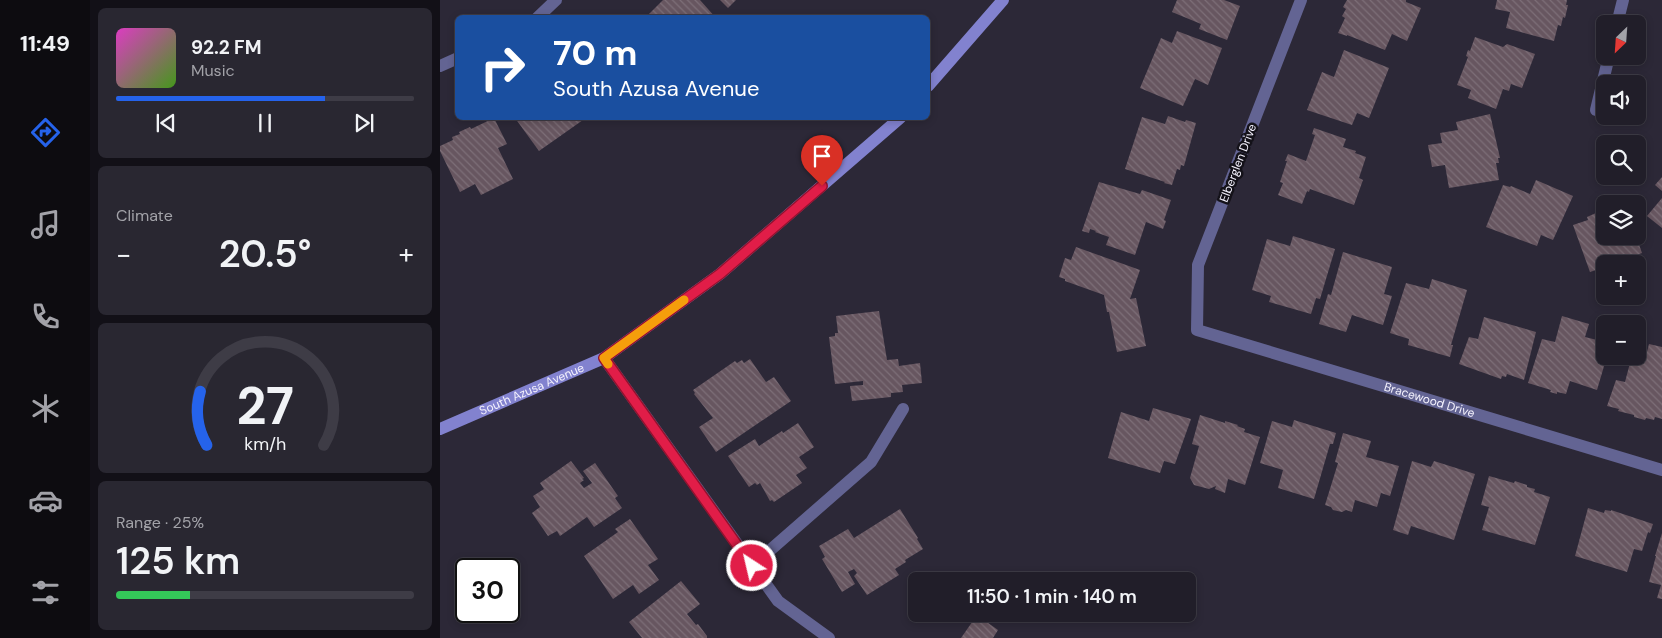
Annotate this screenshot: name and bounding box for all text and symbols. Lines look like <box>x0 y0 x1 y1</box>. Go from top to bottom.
north arrow <box>1596 15 1646 65</box>
map controls <box>1596 15 1646 365</box>
text: 11:49 <box>20 29 70 58</box>
text: 70 m <box>553 30 637 76</box>
text: 92.2 FM <box>191 35 262 60</box>
icon: right <box>470 35 535 100</box>
text: Music <box>191 60 235 81</box>
text: South Azusa Avenue <box>553 74 759 103</box>
button: sound <box>1596 75 1646 125</box>
icon: previous <box>152 109 180 137</box>
icon: pause <box>251 109 279 137</box>
icon: next <box>350 109 378 137</box>
icon: directions <box>28 115 63 150</box>
street label: Elberglen Drive <box>1216 121 1260 205</box>
pin <box>801 135 843 186</box>
button: search <box>1596 135 1646 185</box>
icon: arrive <box>808 142 836 170</box>
button: layers <box>1596 195 1646 245</box>
text: Climate <box>116 205 173 226</box>
icon: music <box>28 207 63 242</box>
text: 20.5° <box>219 229 311 279</box>
text: − <box>116 236 131 273</box>
text: + <box>399 236 414 273</box>
button: + <box>1596 255 1646 305</box>
icon: phone <box>28 299 63 334</box>
button: − <box>1596 315 1646 365</box>
street label: South Azusa Avenue <box>477 359 587 419</box>
text: 27 <box>236 372 294 440</box>
street label: Bracewood Drive <box>1382 379 1477 421</box>
icon: climate <box>28 391 63 426</box>
text: km/h <box>244 432 286 456</box>
icon: car <box>28 483 63 518</box>
text: Range · 25% <box>116 512 204 533</box>
text: 125 km <box>116 536 240 586</box>
position arrow <box>725 539 777 591</box>
speed limit sign: 30 <box>455 558 520 623</box>
icon: filters <box>28 575 63 610</box>
text: 11:50 · 1 min · 140 m <box>967 584 1137 609</box>

